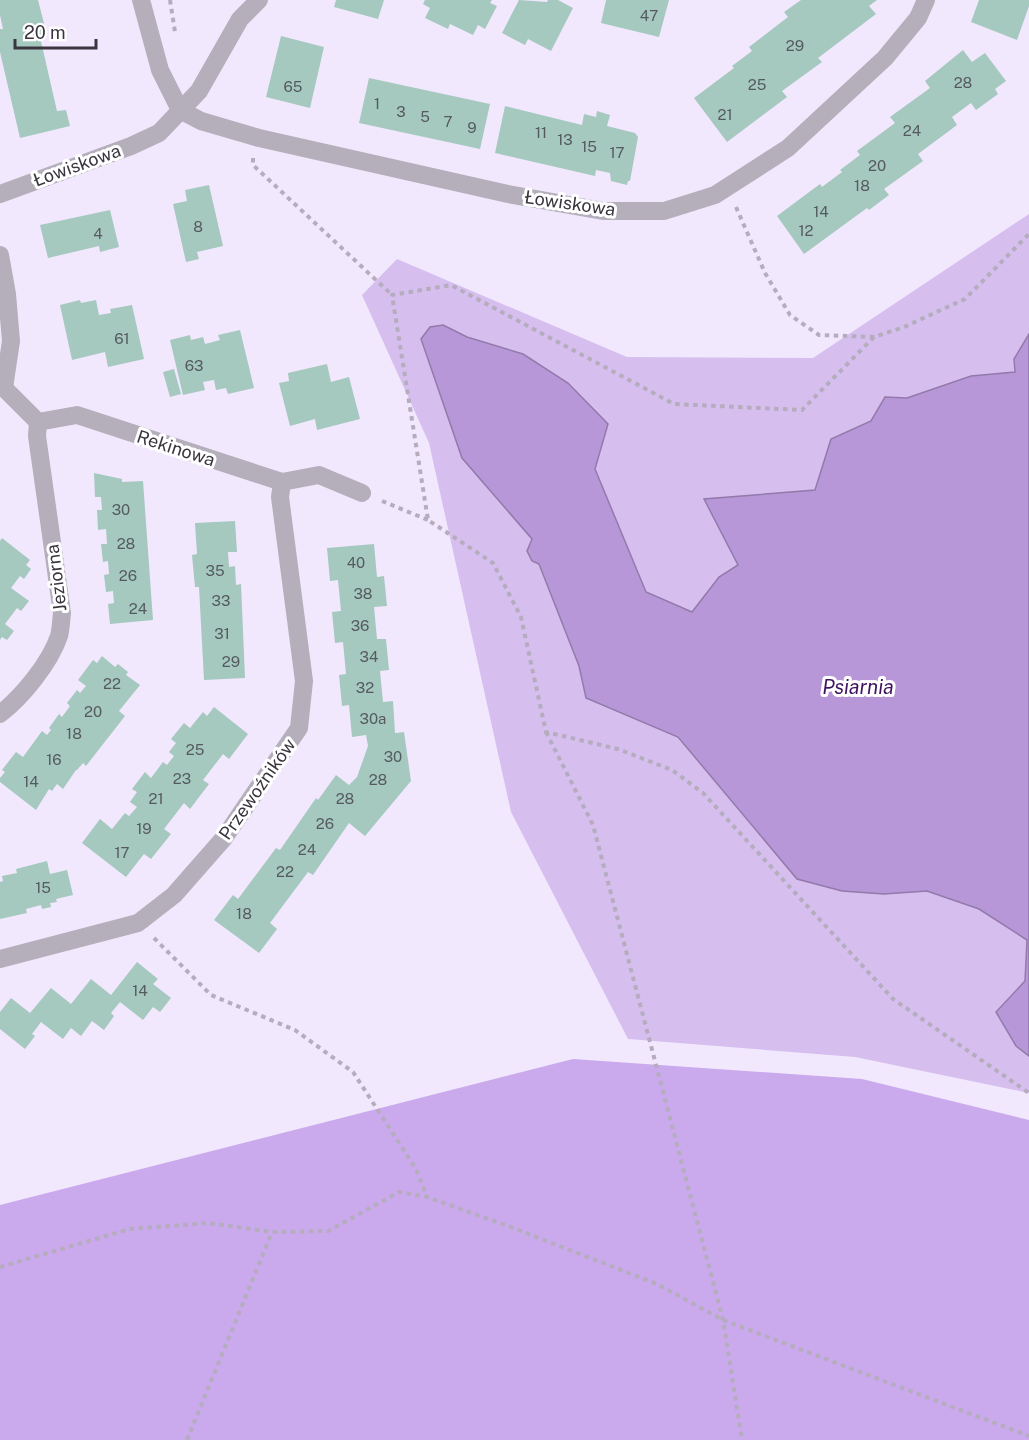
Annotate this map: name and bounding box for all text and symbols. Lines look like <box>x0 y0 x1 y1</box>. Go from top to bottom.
house number: 47 <box>640 7 658 24</box>
scale bar <box>15 12 96 50</box>
text: 20 m <box>24 22 66 43</box>
house number: 29 <box>786 37 804 54</box>
house number: 28 <box>954 74 972 91</box>
house number: 25 <box>748 76 766 93</box>
house number: 65 <box>284 78 302 95</box>
house number: 1 <box>374 95 380 112</box>
house number: 3 <box>396 103 406 120</box>
house number: 21 <box>717 106 733 123</box>
house number: 5 <box>420 108 430 125</box>
house number: 7 <box>443 113 453 130</box>
house number: 9 <box>467 119 477 136</box>
house number: 24 <box>903 122 921 139</box>
house number: 11 <box>535 124 547 141</box>
house number: 13 <box>557 131 573 148</box>
house number: 15 <box>581 138 597 155</box>
street label: Łowiskowa <box>31 140 123 190</box>
house number: 17 <box>609 144 625 161</box>
house number: 20 <box>868 157 886 174</box>
house number: 18 <box>854 177 870 194</box>
street label: Łowiskowa <box>523 186 617 220</box>
house number: 14 <box>813 203 829 220</box>
house number: 8 <box>193 218 203 235</box>
house number: 12 <box>798 222 814 239</box>
house number: 4 <box>93 225 103 242</box>
house number: 61 <box>114 330 130 347</box>
house number: 63 <box>185 357 203 374</box>
street label: Rekinowa <box>134 426 218 470</box>
house number: 30 <box>112 501 130 518</box>
house number: 28 <box>117 535 135 552</box>
street label: Jeziorna <box>41 543 71 613</box>
house number: 40 <box>347 554 365 571</box>
house number: 35 <box>205 562 225 579</box>
house number: 26 <box>119 567 137 584</box>
house number: 38 <box>353 585 373 602</box>
house number: 33 <box>212 592 230 609</box>
house number: 24 <box>129 600 147 617</box>
house number: 36 <box>351 617 369 634</box>
house number: 31 <box>214 625 230 642</box>
house number: 34 <box>360 648 378 665</box>
house number: 29 <box>222 653 240 670</box>
house number: 22 <box>103 675 121 692</box>
water label: Psiarnia <box>822 675 894 699</box>
house number: 32 <box>356 679 374 696</box>
house number: 20 <box>84 703 102 720</box>
house number: 30a <box>360 710 386 727</box>
house number: 18 <box>66 725 82 742</box>
street label: Przewoźników <box>214 734 300 844</box>
house number: 25 <box>186 741 204 758</box>
house number: 30 <box>384 748 402 765</box>
house number: 16 <box>46 751 62 768</box>
house number: 23 <box>173 770 191 787</box>
house number: 28 <box>369 771 387 788</box>
house number: 14 <box>23 773 39 790</box>
house number: 21 <box>148 790 164 807</box>
house number: 28 <box>336 790 354 807</box>
house number: 26 <box>316 815 334 832</box>
house number: 19 <box>136 820 152 837</box>
house number: 24 <box>298 841 316 858</box>
house number: 17 <box>114 844 130 861</box>
house number: 22 <box>276 863 294 880</box>
house number: 15 <box>35 879 51 896</box>
house number: 18 <box>236 905 252 922</box>
house number: 14 <box>132 982 148 999</box>

